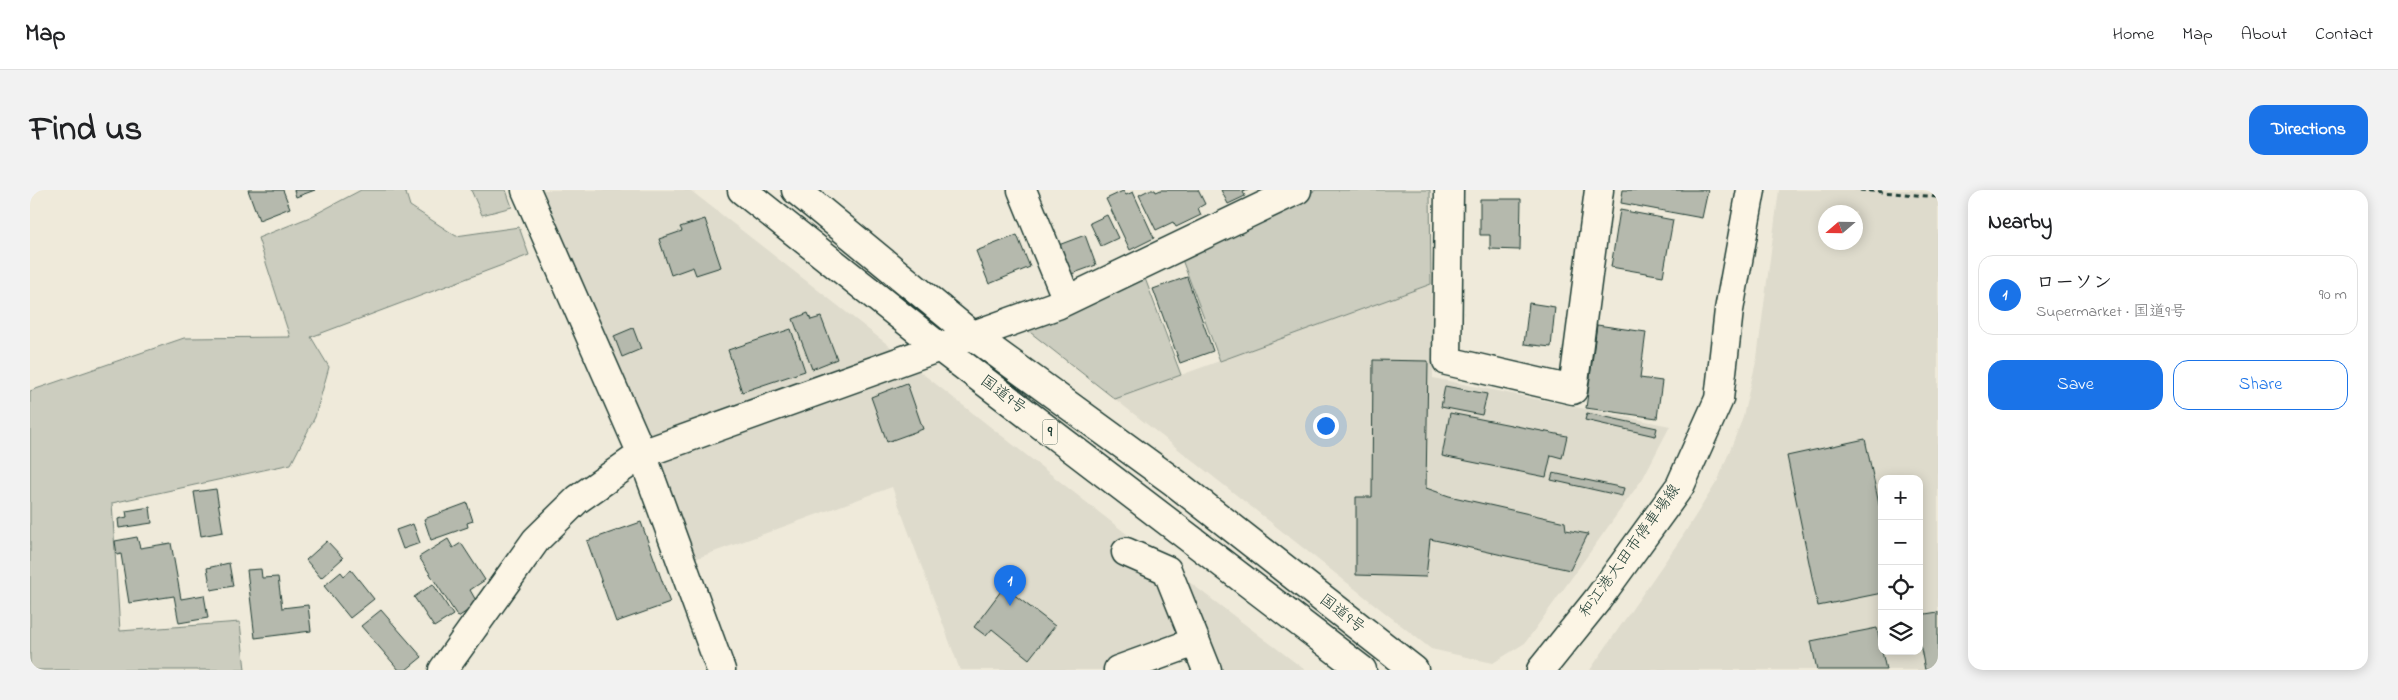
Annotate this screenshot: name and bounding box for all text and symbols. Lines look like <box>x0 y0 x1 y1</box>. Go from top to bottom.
text: Map <box>25 17 66 52</box>
text: Home <box>2113 22 2154 48</box>
text: Map <box>2182 22 2213 48</box>
text: About <box>2241 22 2287 48</box>
text: Contact <box>2315 22 2373 48</box>
text: Find us <box>30 105 142 156</box>
button: Directions <box>2249 105 2368 155</box>
north arrow <box>1818 205 1863 250</box>
text: Nearby <box>1988 208 2052 238</box>
text: ローソン <box>2036 270 2112 297</box>
text: 1 <box>2002 283 2008 307</box>
text: 90 m <box>2319 283 2347 307</box>
text: Supermarket · 国道9号 <box>2036 300 2186 324</box>
button: Save <box>1988 360 2163 410</box>
button: Share <box>2173 360 2348 410</box>
street label: 国道9号 <box>975 370 1031 420</box>
your location <box>1313 413 1339 439</box>
road number: 9 <box>1042 420 1058 444</box>
map controls <box>1878 475 1923 655</box>
button: + <box>1878 475 1923 520</box>
street label: 和江港大田市停車場線 <box>1573 479 1687 623</box>
button: − <box>1878 520 1923 565</box>
pin: 1 <box>994 565 1026 606</box>
button: locate <box>1878 565 1923 610</box>
street label: 国道9号 <box>1314 588 1370 640</box>
button: layers <box>1878 610 1923 655</box>

